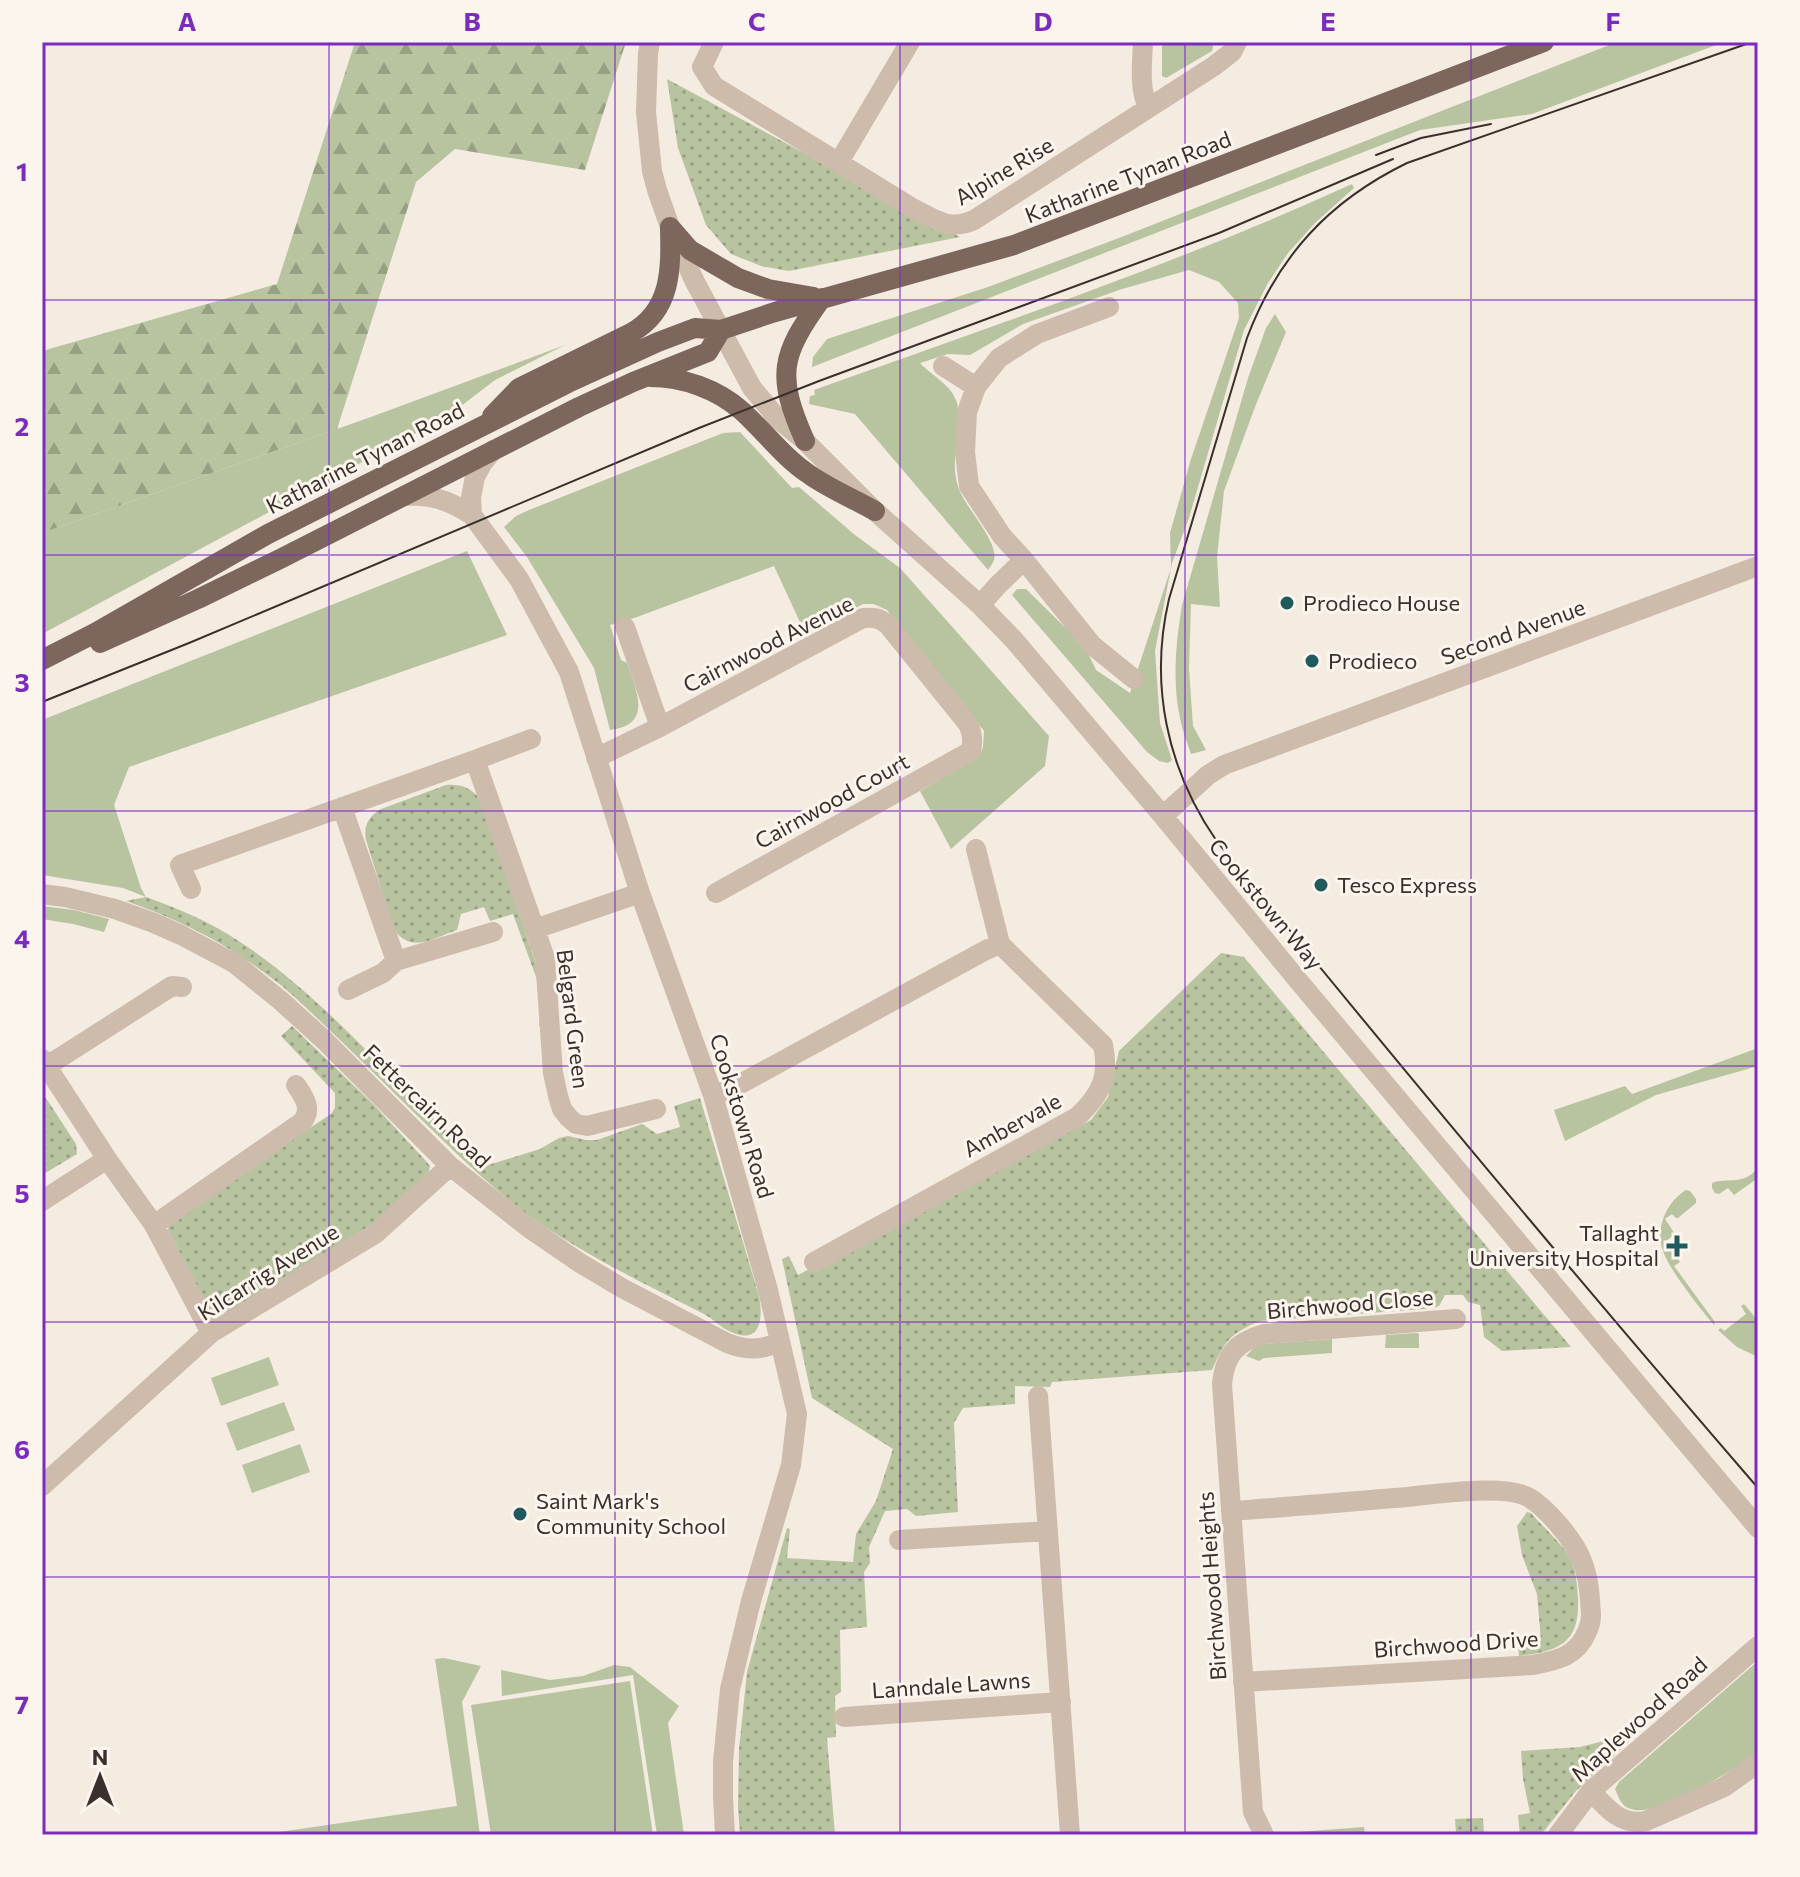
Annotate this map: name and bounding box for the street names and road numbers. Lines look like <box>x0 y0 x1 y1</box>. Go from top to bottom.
street label: Katharine Tynan Road <box>1021 125 1235 228</box>
street label: Alpine Rise <box>950 131 1058 210</box>
street label: Katharine Tynan Road <box>261 396 468 519</box>
street label: Cairnwood Avenue <box>678 589 857 698</box>
street label: Second Avenue <box>1437 593 1589 670</box>
street label: Cairnwood Court <box>750 747 914 854</box>
street label: Cookstown Way <box>1204 832 1329 975</box>
street label: Belgard Green <box>552 948 595 1090</box>
street label: Cookstown Road <box>705 1030 780 1201</box>
street label: Fettercairn Road <box>358 1038 497 1173</box>
street label: Ambervale <box>958 1087 1065 1162</box>
street label: Kilcarrig Avenue <box>192 1217 343 1326</box>
street label: Birchwood Close <box>1266 1283 1434 1324</box>
street label: Birchwood Heights <box>1191 1491 1232 1681</box>
street label: Birchwood Drive <box>1373 1624 1539 1663</box>
street label: Maplewood Road <box>1565 1650 1712 1787</box>
street label: Lanndale Lawns <box>871 1665 1031 1704</box>

